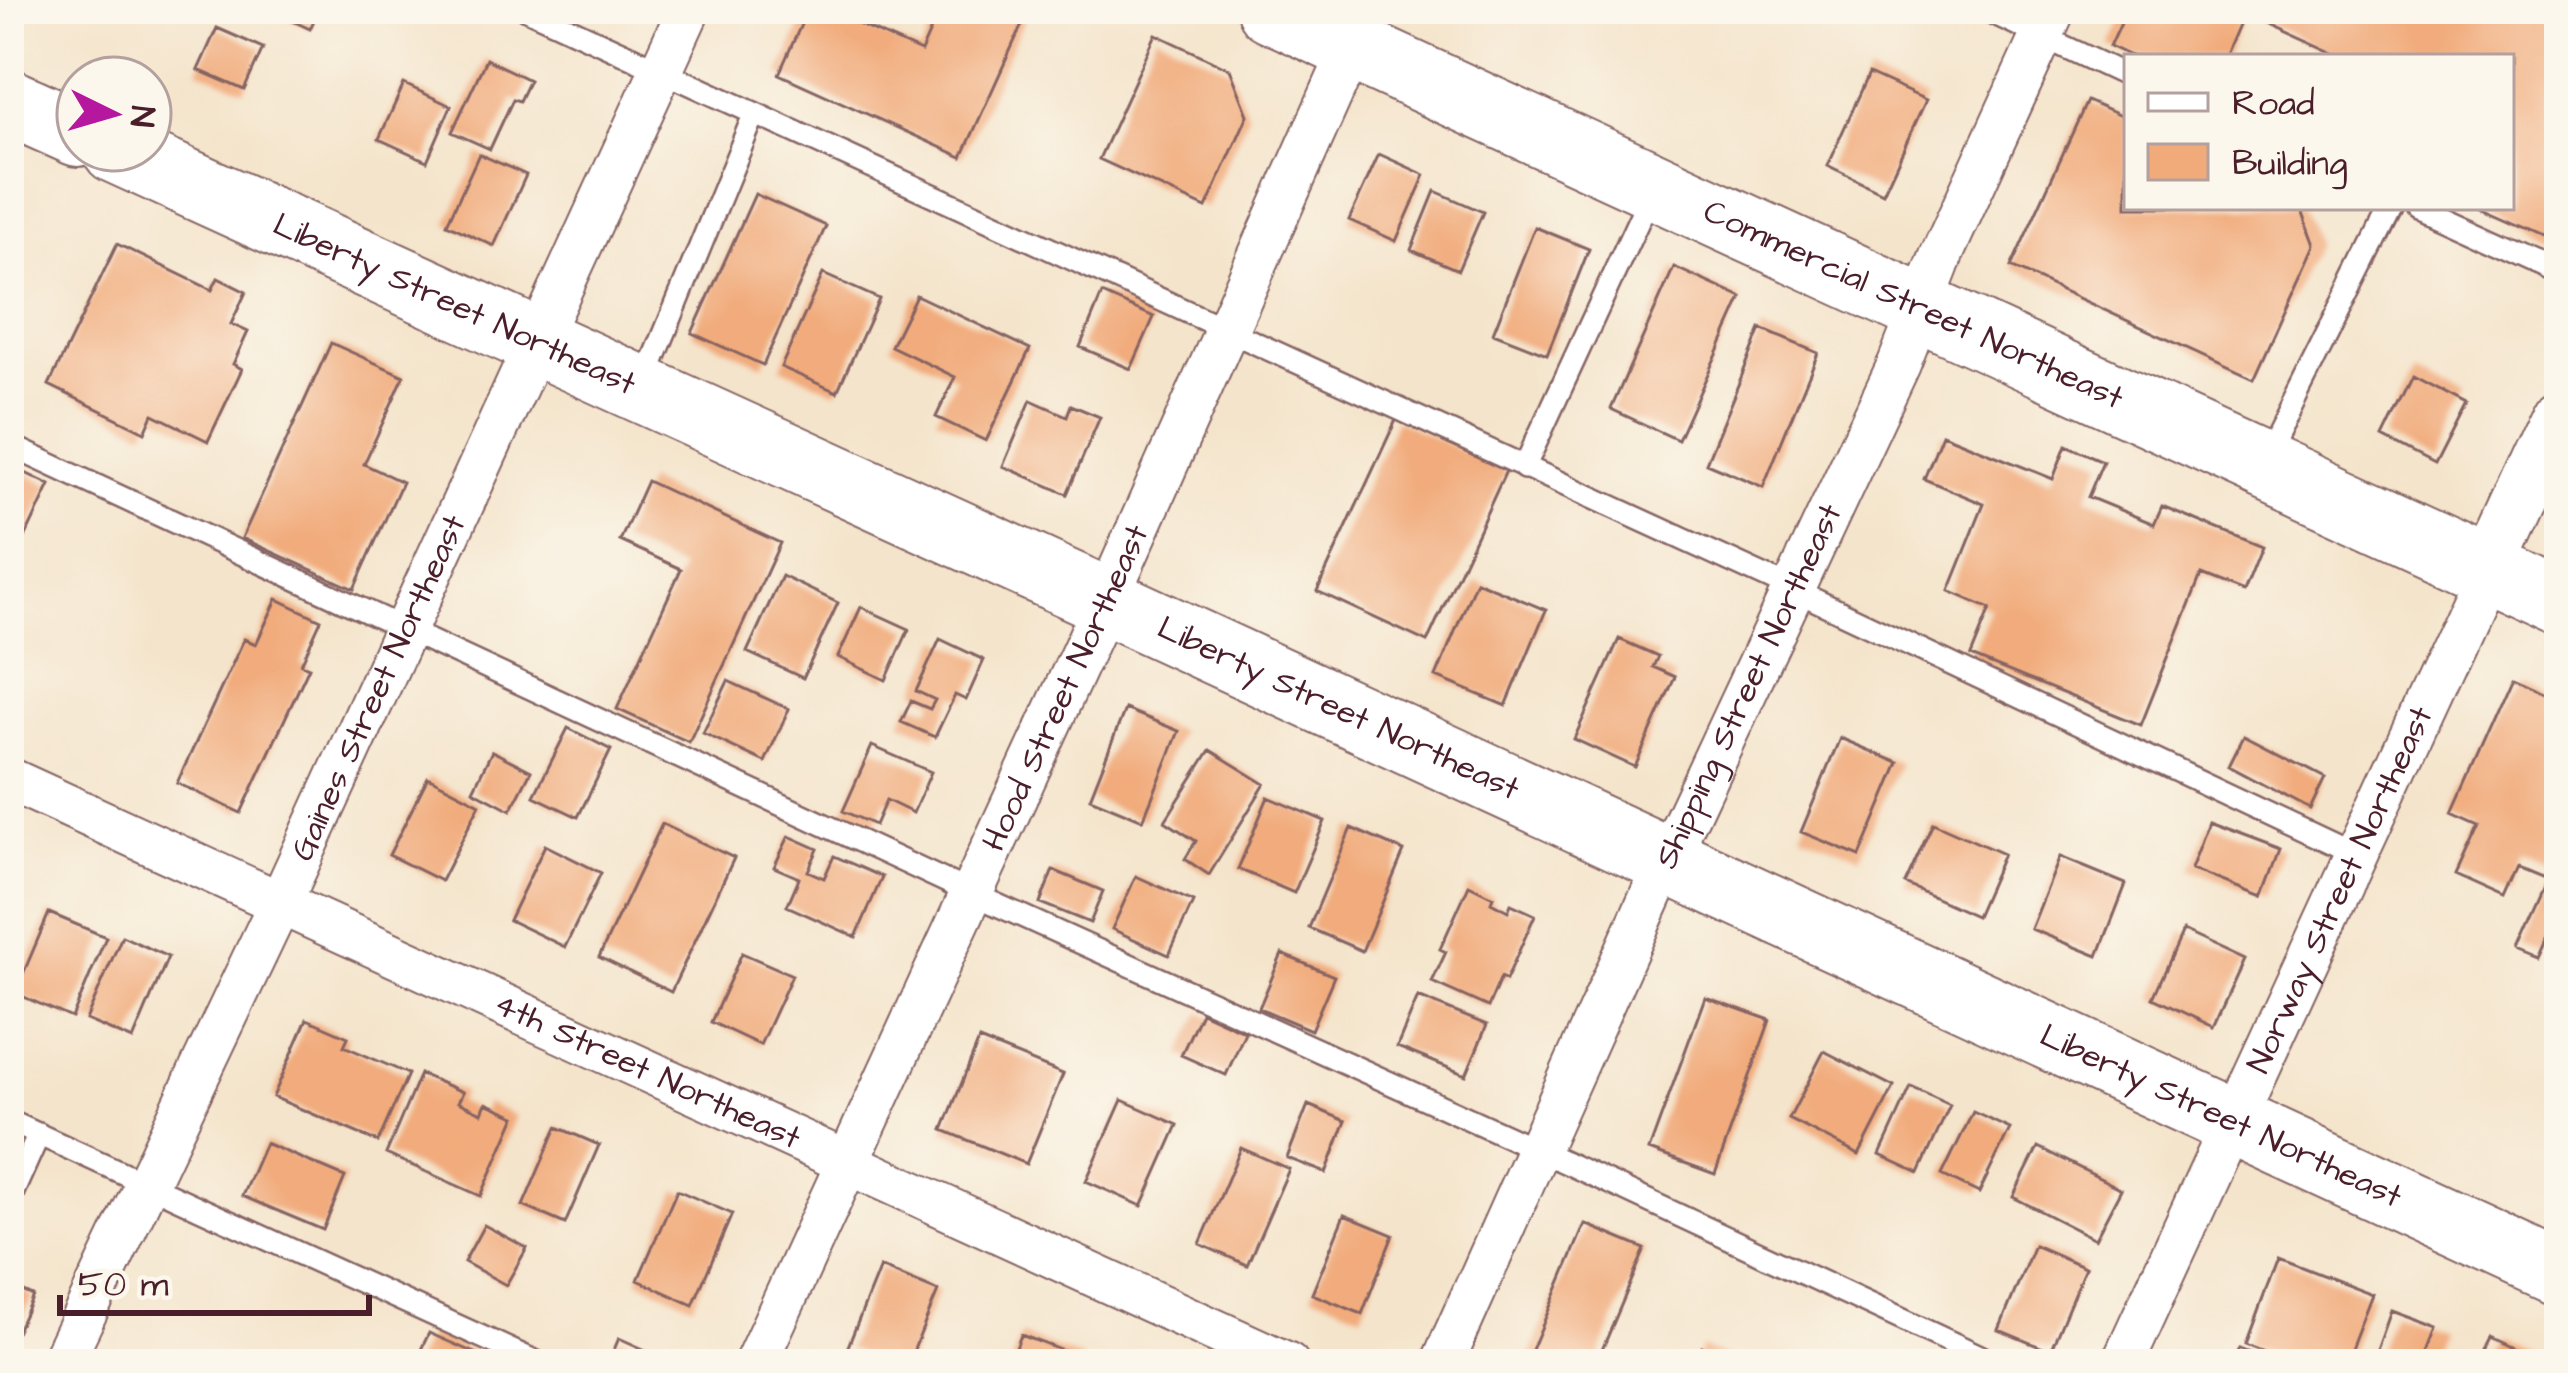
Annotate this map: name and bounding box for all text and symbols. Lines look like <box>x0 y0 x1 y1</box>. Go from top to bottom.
north arrow <box>54 54 174 174</box>
legend <box>2124 54 2514 210</box>
text: Road <box>2232 78 2315 129</box>
text: N <box>118 104 166 129</box>
text: Building <box>2232 138 2347 190</box>
street label: Commercial Street Northeast <box>1696 188 2131 421</box>
street label: Liberty Street Northeast <box>266 202 643 407</box>
street label: Shipping Street Northeast <box>1643 496 1853 876</box>
street label: Gaines Street Northeast <box>279 507 477 868</box>
street label: Hood Street Northeast <box>971 517 1160 859</box>
street label: Liberty Street Northeast <box>1150 605 1527 812</box>
street label: Norway Street Northeast <box>2236 699 2444 1081</box>
street label: 4th Street Northeast <box>487 981 808 1161</box>
street label: Liberty Street Northeast <box>2032 1012 2409 1219</box>
scale bar <box>60 1241 369 1315</box>
text: 50 m <box>78 1259 169 1310</box>

